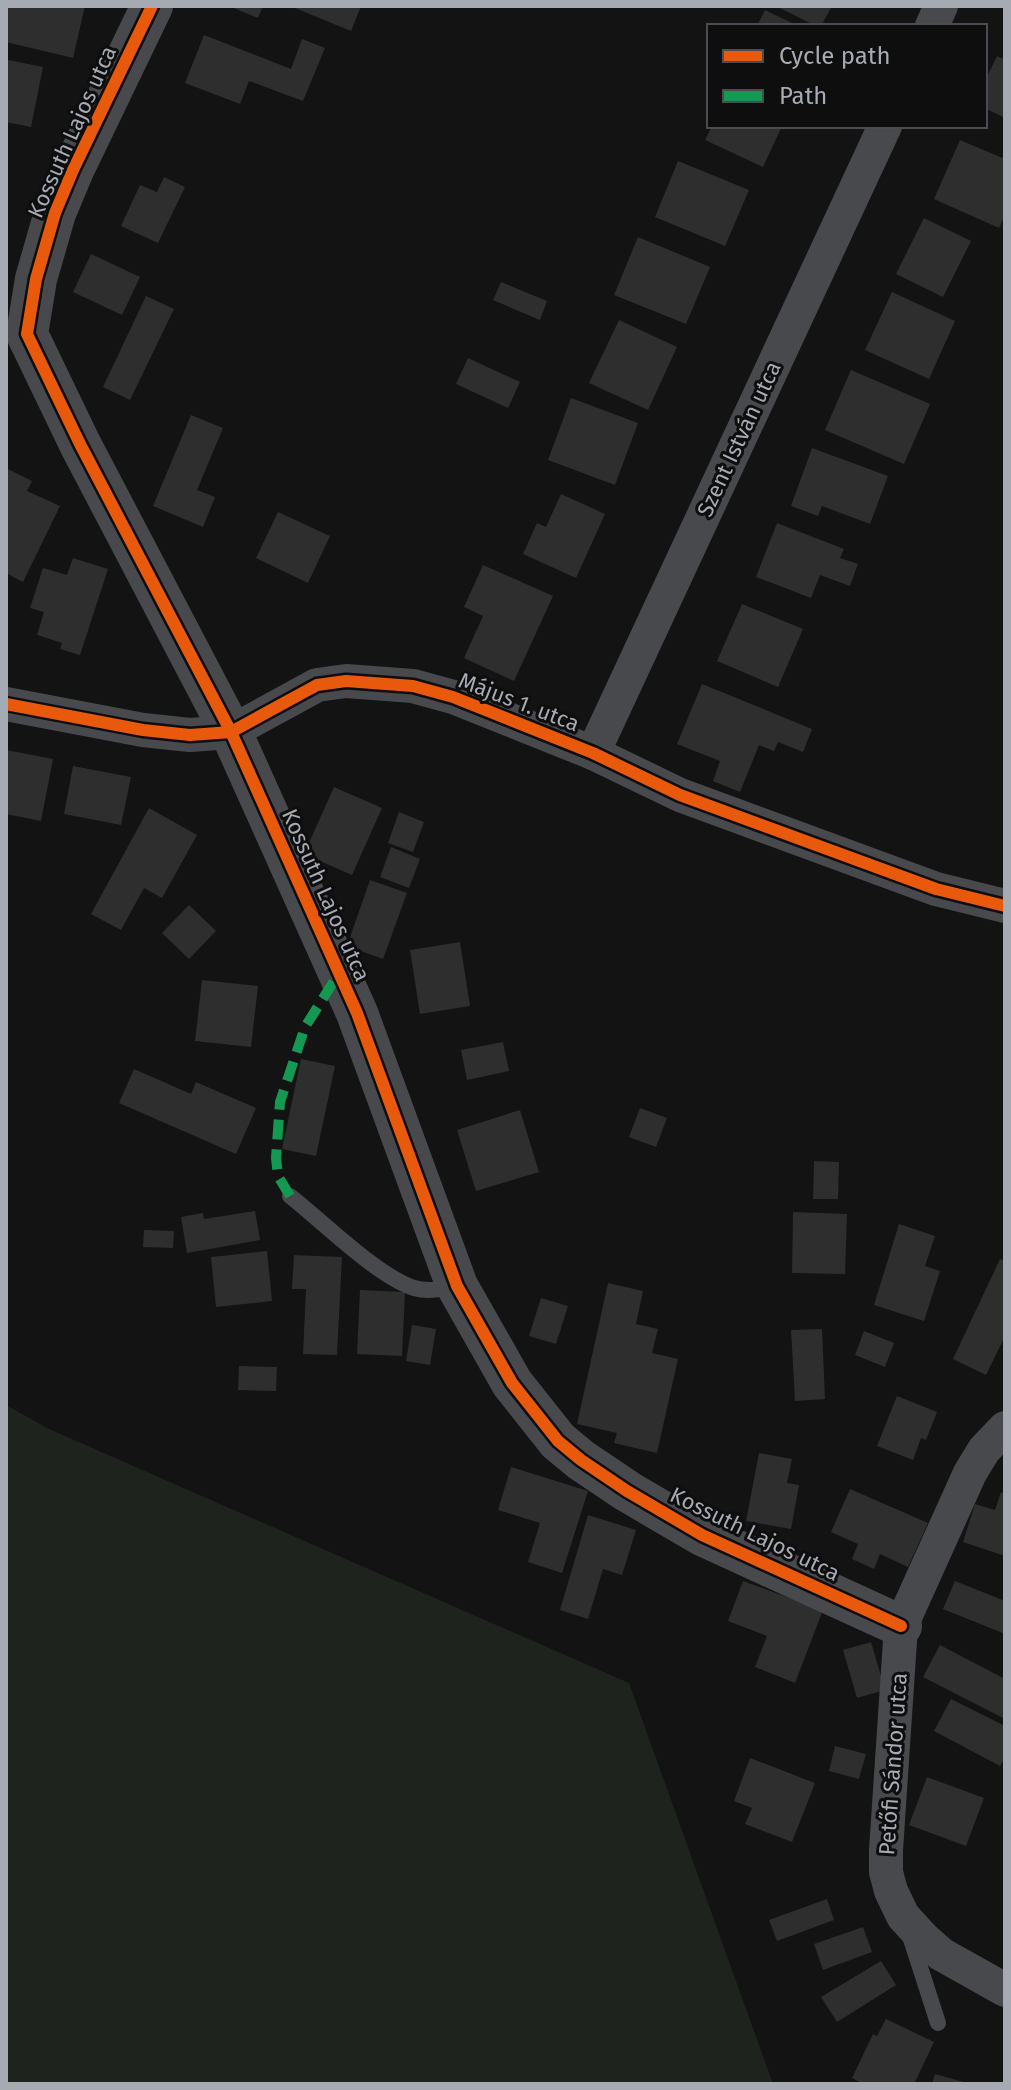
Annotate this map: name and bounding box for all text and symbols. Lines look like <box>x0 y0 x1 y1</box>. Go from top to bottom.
legend <box>707 24 987 128</box>
street label: Kossuth Lajos utca <box>22 42 122 222</box>
text: Cycle path <box>779 42 891 70</box>
text: Path <box>779 82 827 110</box>
street label: Szent István utca <box>691 357 787 521</box>
street label: Május 1. utca <box>455 667 583 737</box>
street label: Kossuth Lajos utca <box>276 805 376 985</box>
street label: Kossuth Lajos utca <box>666 1481 844 1587</box>
street label: Petőfi Sándor utca <box>873 1672 913 1856</box>

